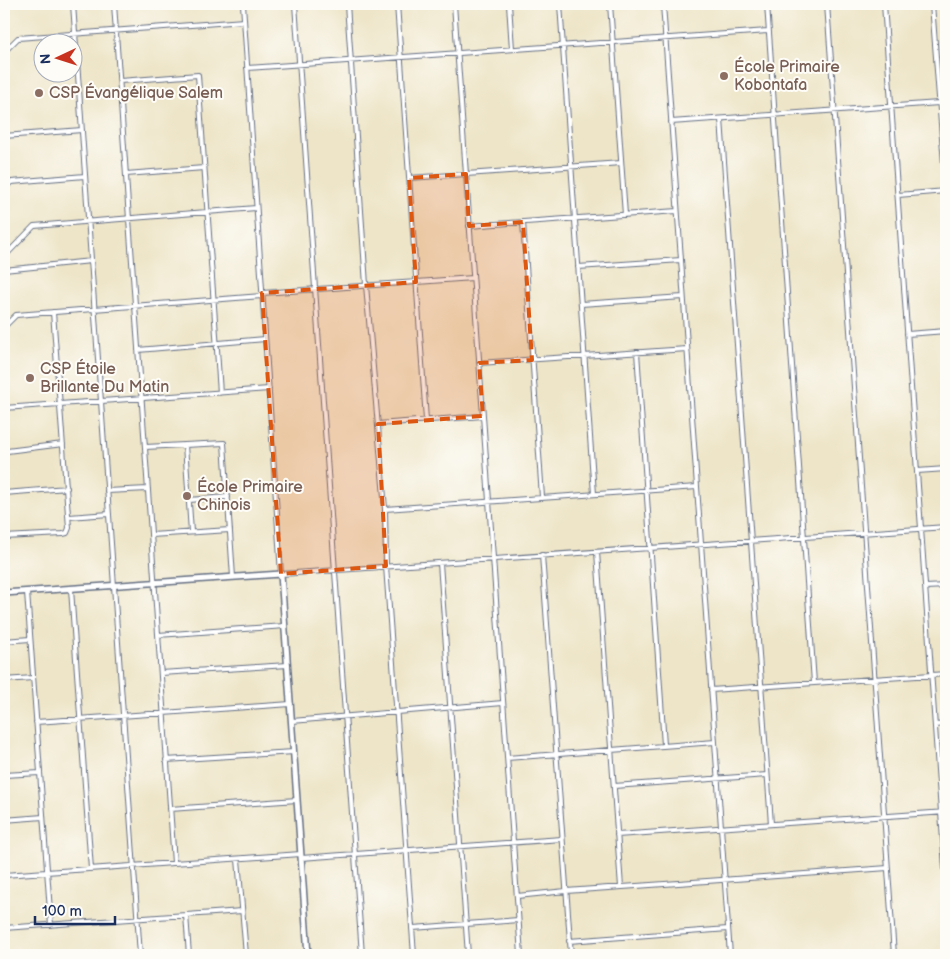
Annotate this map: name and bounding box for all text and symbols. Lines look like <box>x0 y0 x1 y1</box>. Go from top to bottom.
north arrow <box>32 32 82 82</box>
text: N <box>37 53 54 65</box>
place label: École Primaire Kobontafa <box>734 56 840 95</box>
marker: École Primaire Kobontafa <box>718 70 730 82</box>
place label: CSP Évangélique Salem <box>49 82 223 103</box>
marker: CSP Évangélique Salem <box>33 87 45 99</box>
place label: CSP Étoile Brillante Du Matin <box>40 358 169 397</box>
marker: CSP Étoile Brillante Du Matin <box>24 372 36 384</box>
place label: École Primaire Chinois <box>197 476 303 515</box>
marker: École Primaire Chinois <box>181 490 193 502</box>
scale bar <box>35 894 115 926</box>
text: 100 m <box>42 902 82 921</box>

